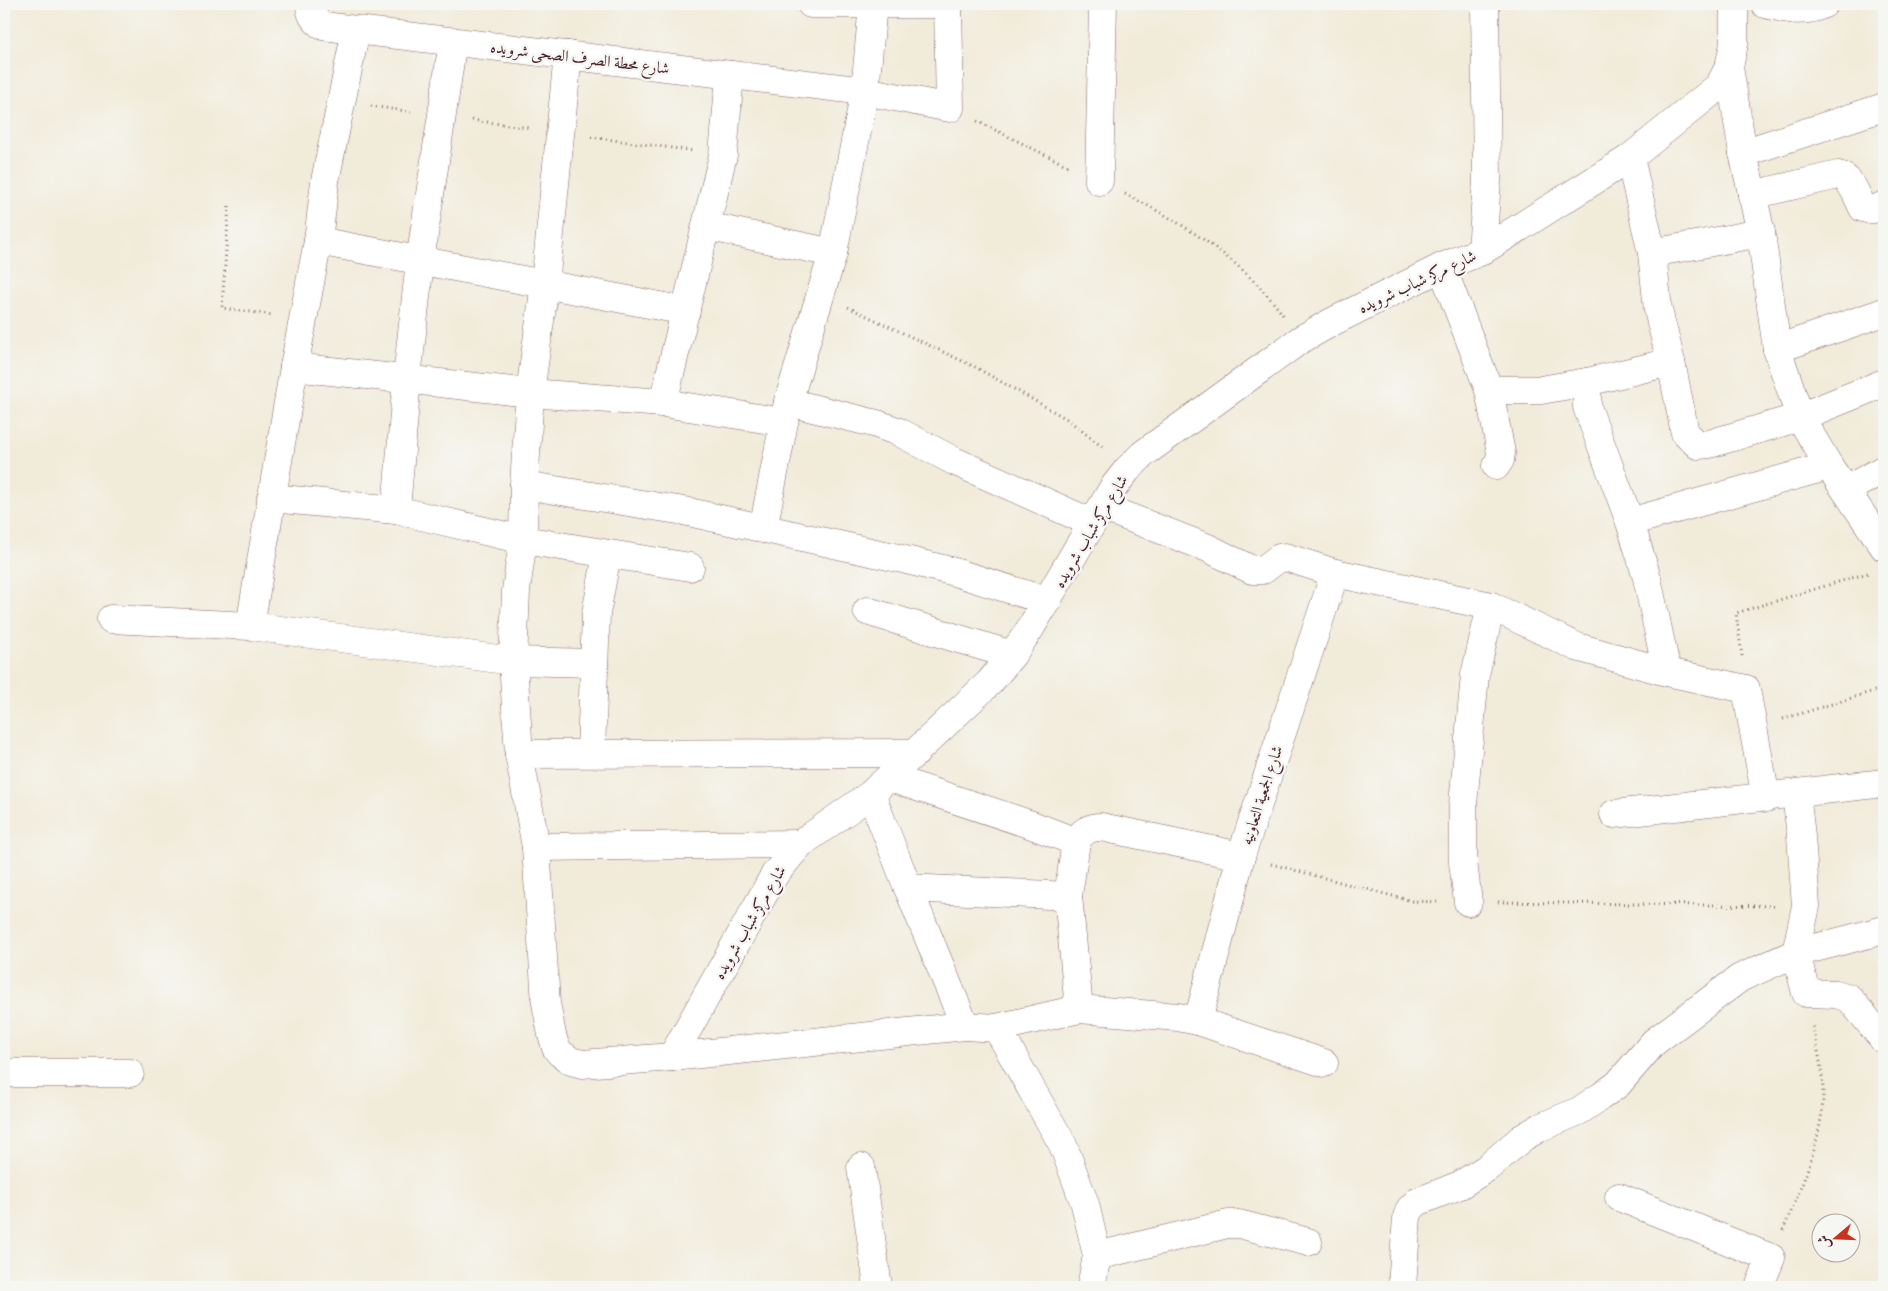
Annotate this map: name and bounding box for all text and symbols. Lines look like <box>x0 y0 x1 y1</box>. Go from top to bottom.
street label: شارع محطة الصرف الصحى شرويده <box>489 37 671 82</box>
street label: شارع مركز شباب شرويده <box>1355 246 1481 321</box>
street label: شارع مركز شباب شرويده <box>1049 471 1135 593</box>
street label: شارع الجمعية التعاونيه <box>1236 743 1290 849</box>
street label: شارع مركز شباب شرويده <box>709 862 793 984</box>
north arrow <box>1810 1214 1860 1264</box>
text: ش <box>1814 1233 1834 1251</box>

